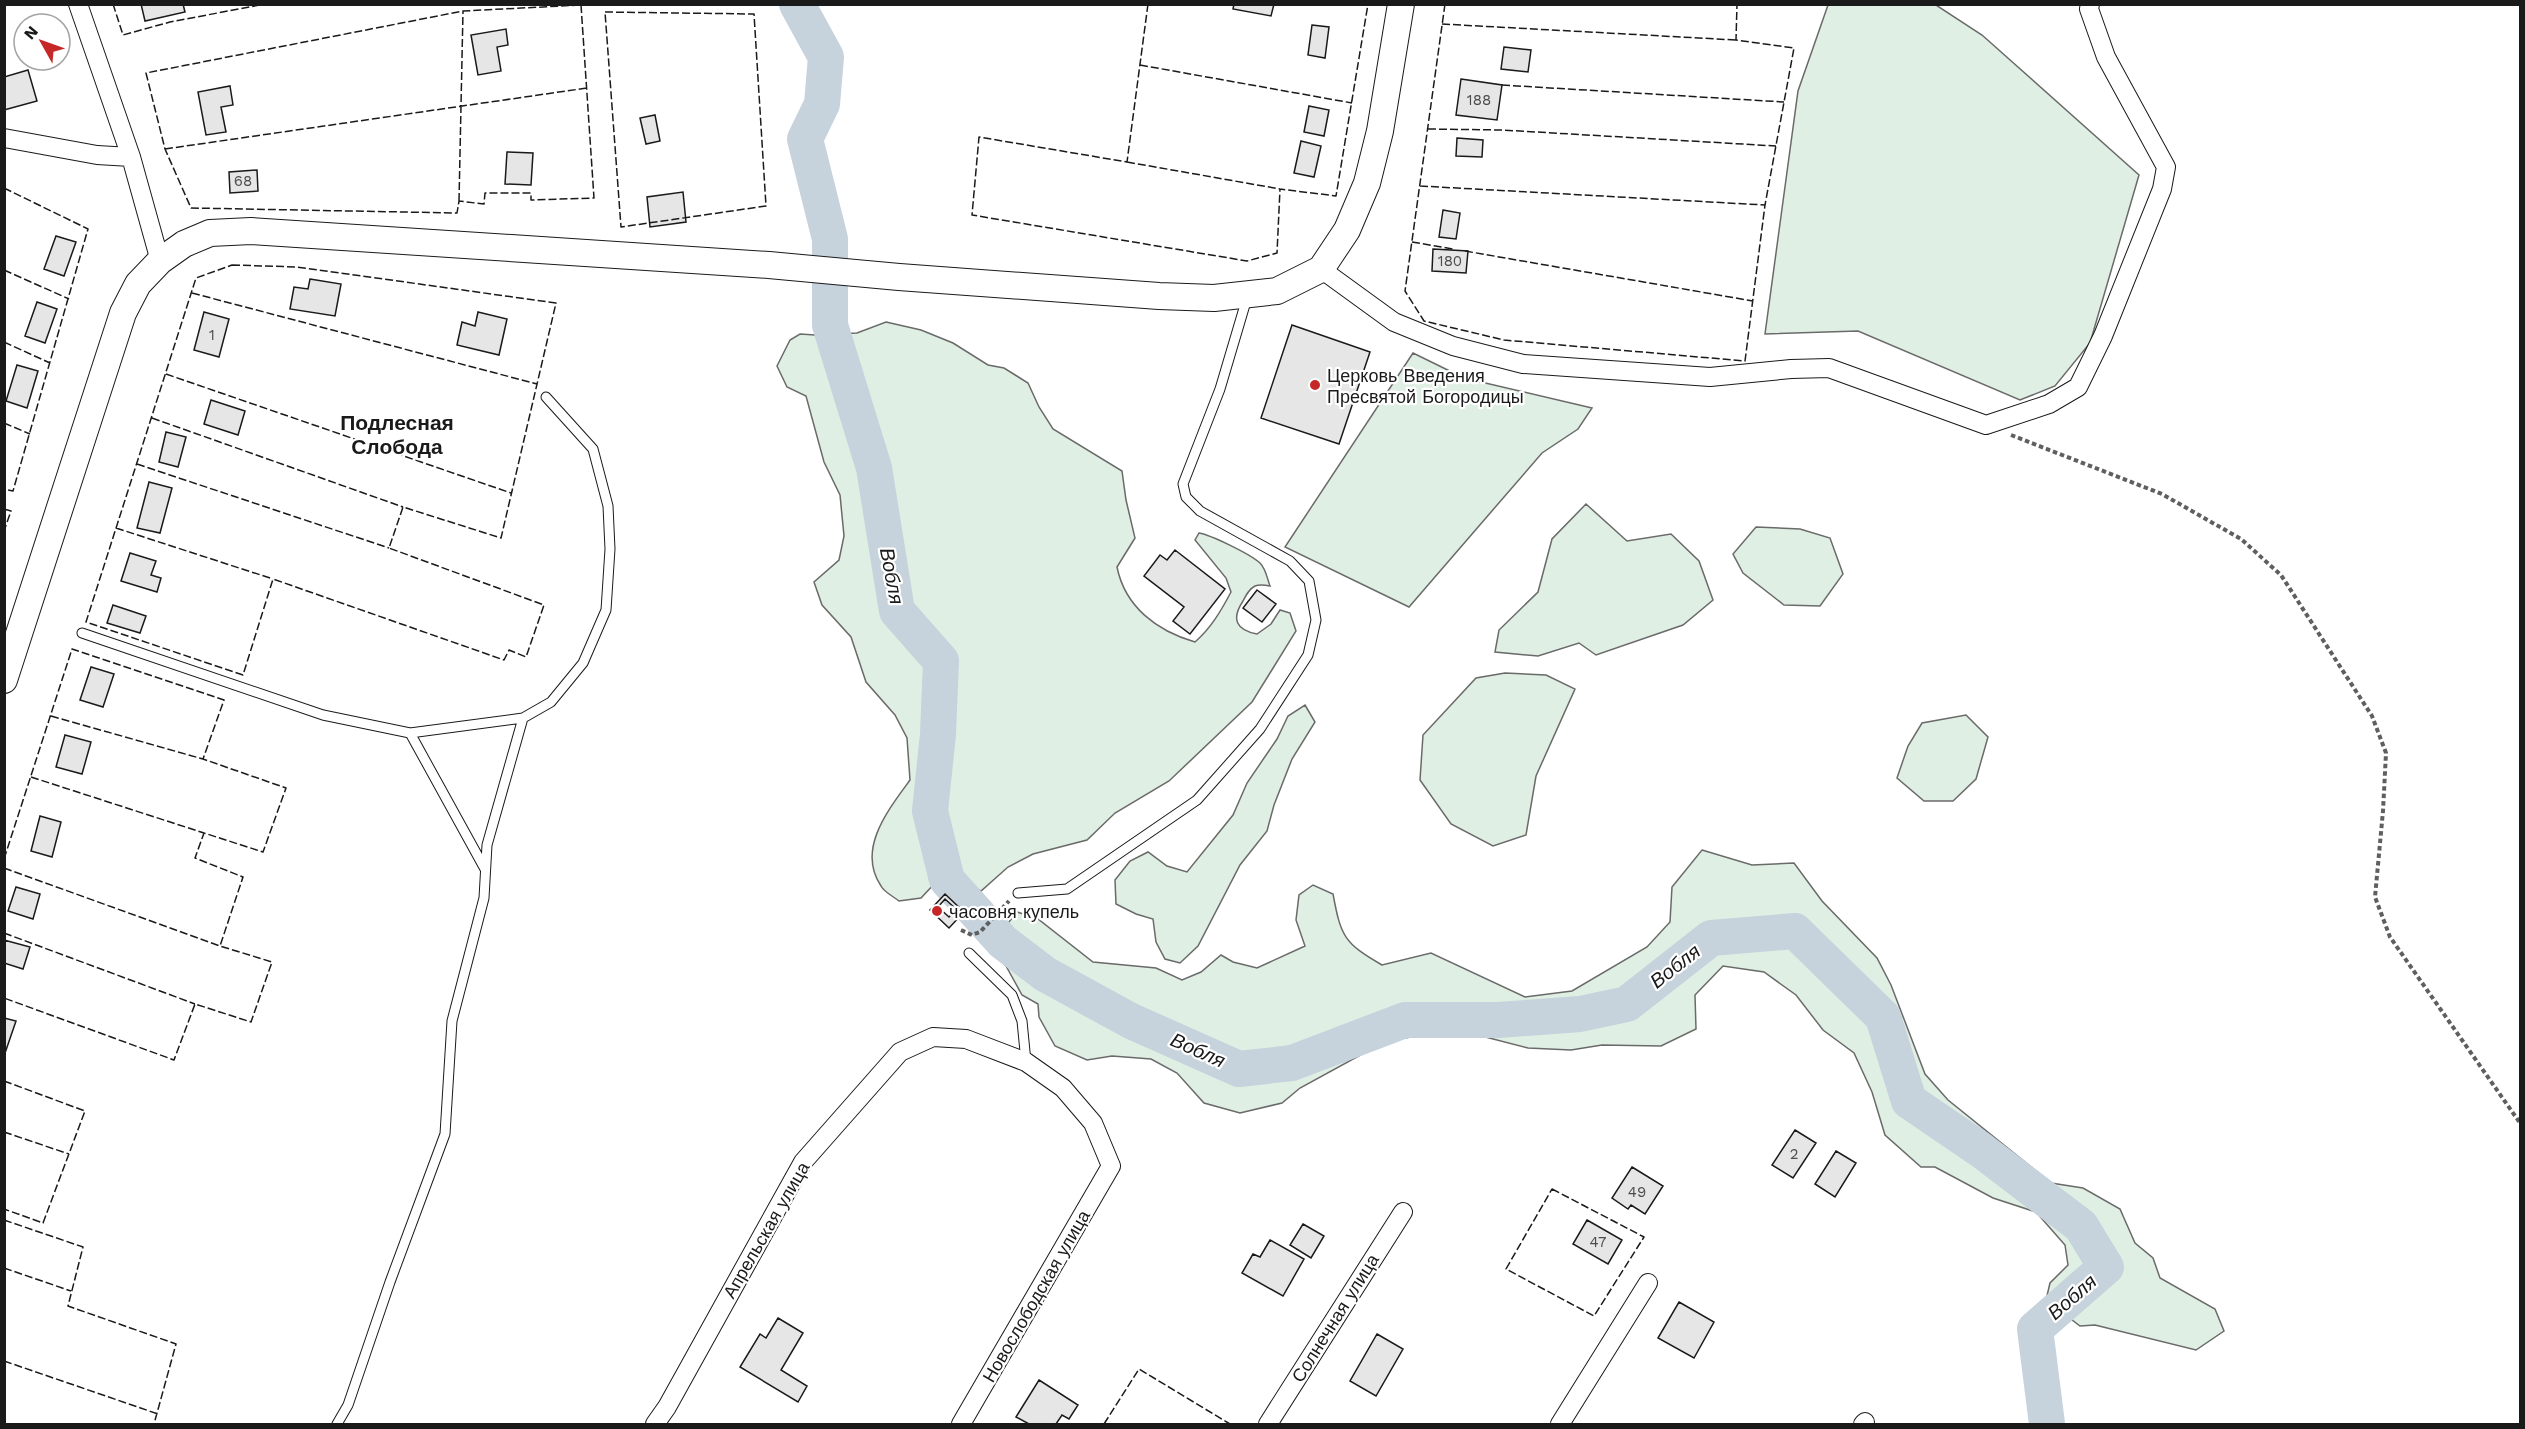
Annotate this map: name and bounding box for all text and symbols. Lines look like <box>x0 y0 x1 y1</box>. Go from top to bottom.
north arrow <box>12 12 72 72</box>
text: N <box>20 22 42 43</box>
house number: 188 <box>1467 91 1491 109</box>
house number: 68 <box>234 172 252 190</box>
house number: 180 <box>1438 252 1462 270</box>
house number: 1 <box>209 326 215 344</box>
place label: Церковь Введения Пресвятой Богородицы <box>1327 365 1524 407</box>
marker: Церковь Введения Пресвятой Богородицы <box>1308 378 1322 392</box>
district label: Подлесная Слобода <box>340 410 454 459</box>
water label: Вобля <box>875 546 909 607</box>
place label: часовня купель <box>949 901 1079 922</box>
marker: часовня купель <box>930 904 944 918</box>
water label: Вобля <box>1645 939 1705 993</box>
water label: Вобля <box>1167 1027 1229 1073</box>
house number: 2 <box>1790 1145 1798 1163</box>
street label: Апрельская улица <box>718 1157 814 1302</box>
house number: 49 <box>1628 1183 1646 1201</box>
street label: Новослободская улица <box>978 1205 1094 1386</box>
house number: 47 <box>1590 1233 1606 1251</box>
street label: Солнечная улица <box>1287 1249 1383 1386</box>
water label: Вобля <box>2043 1269 2102 1325</box>

